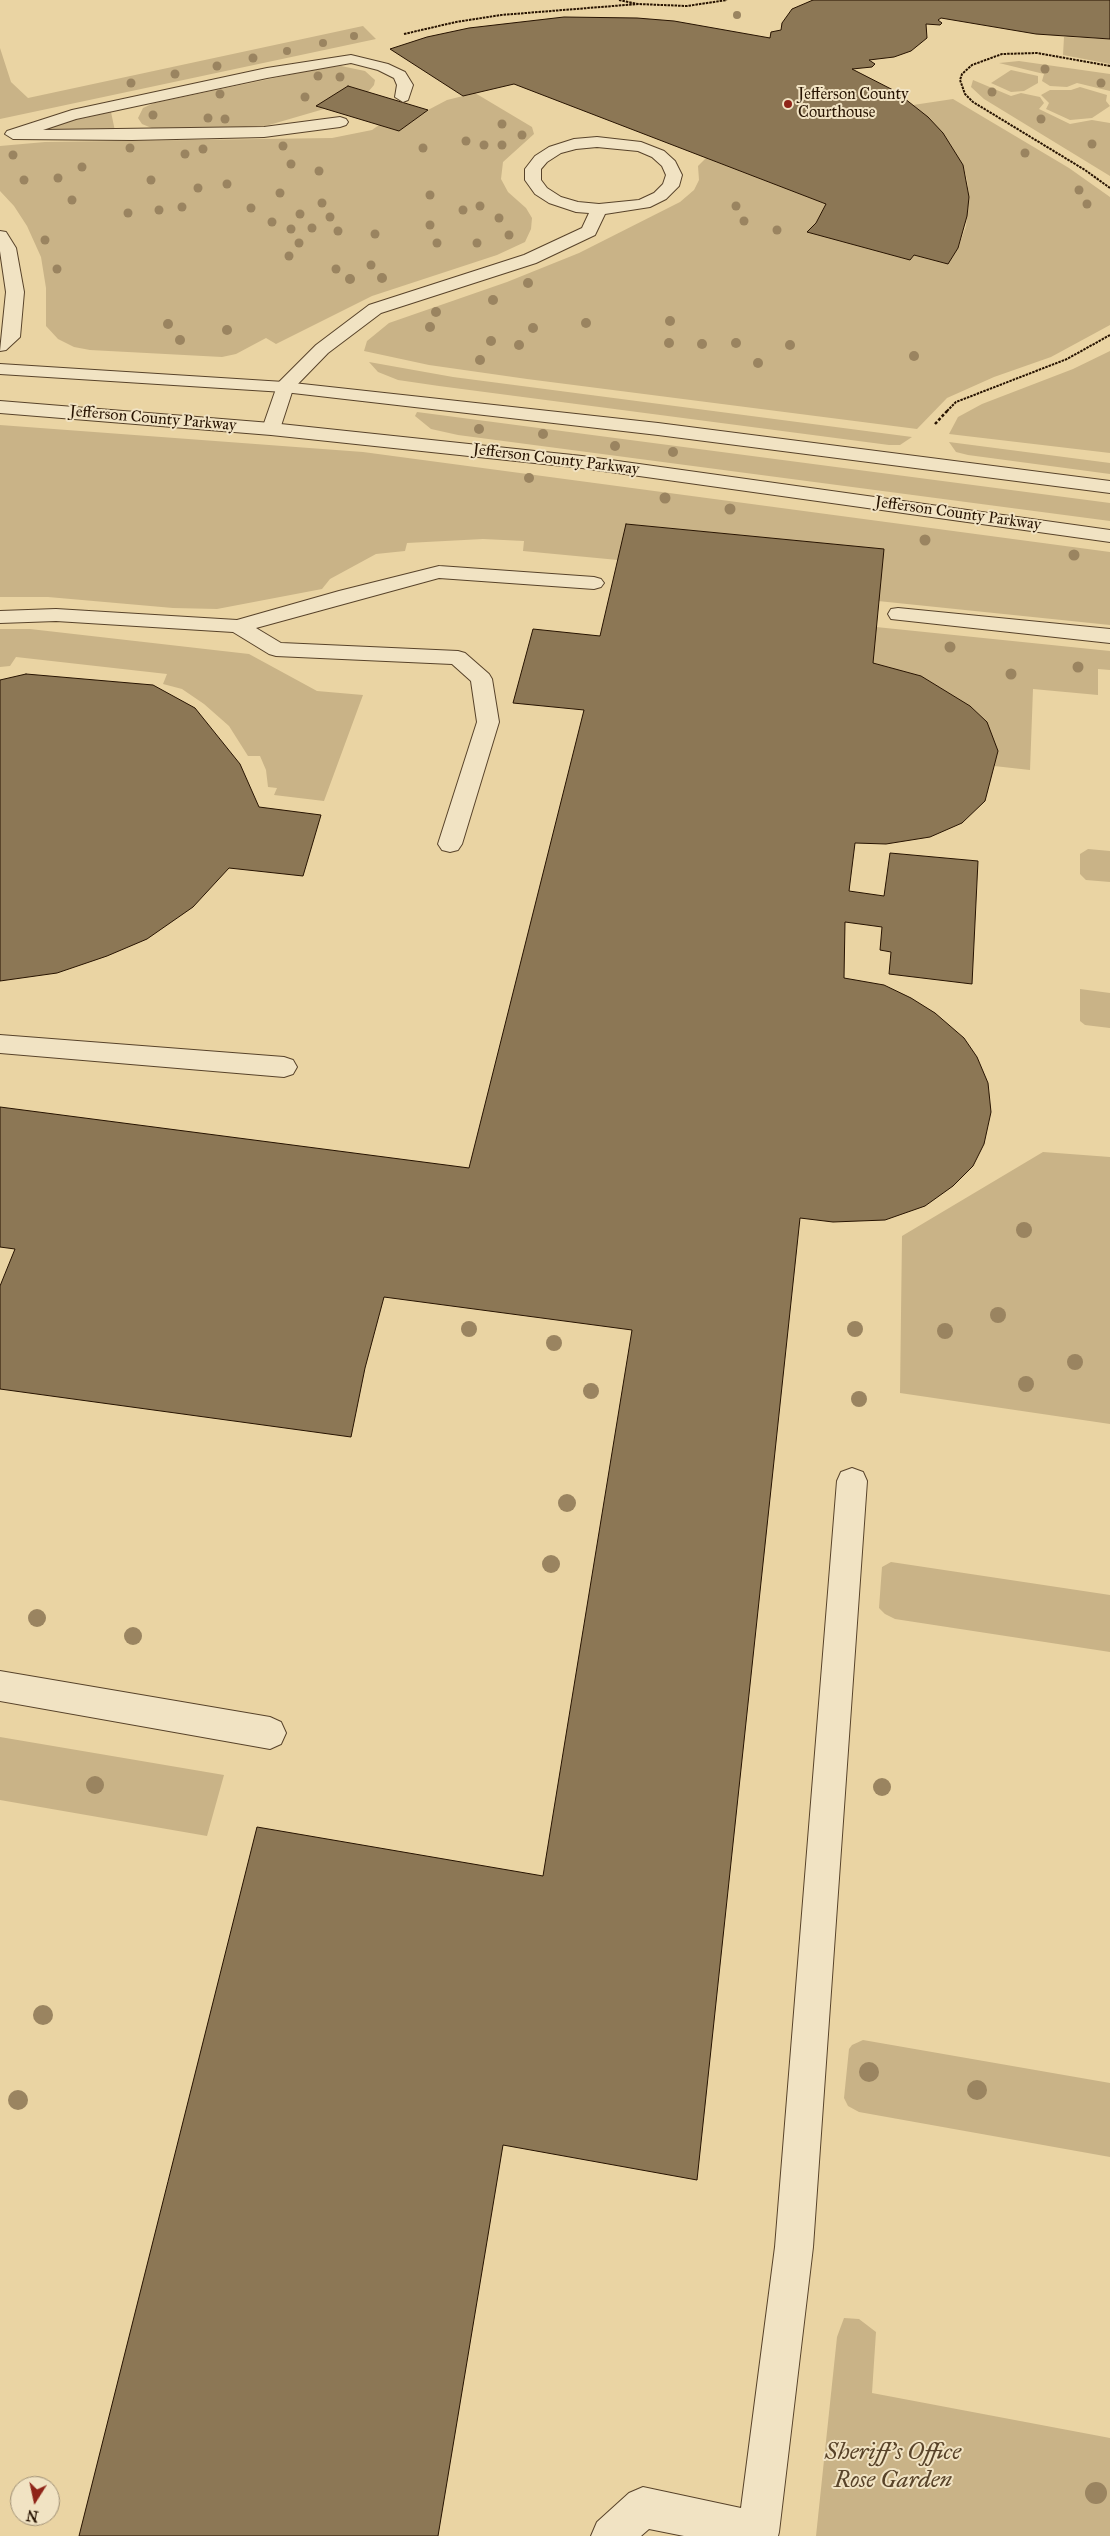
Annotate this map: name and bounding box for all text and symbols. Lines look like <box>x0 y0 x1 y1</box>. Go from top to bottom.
place label: Jefferson County Courthouse <box>798 85 909 123</box>
marker: Jefferson County Courthouse <box>782 98 794 110</box>
street label: Jefferson County Parkway <box>69 402 237 436</box>
street label: Jefferson County Parkway <box>472 440 640 480</box>
street label: Jefferson County Parkway <box>874 493 1042 535</box>
park label: Sheriff's Office Rose Garden <box>825 2439 961 2495</box>
north arrow <box>10 2476 60 2526</box>
text: N <box>25 2506 40 2525</box>

